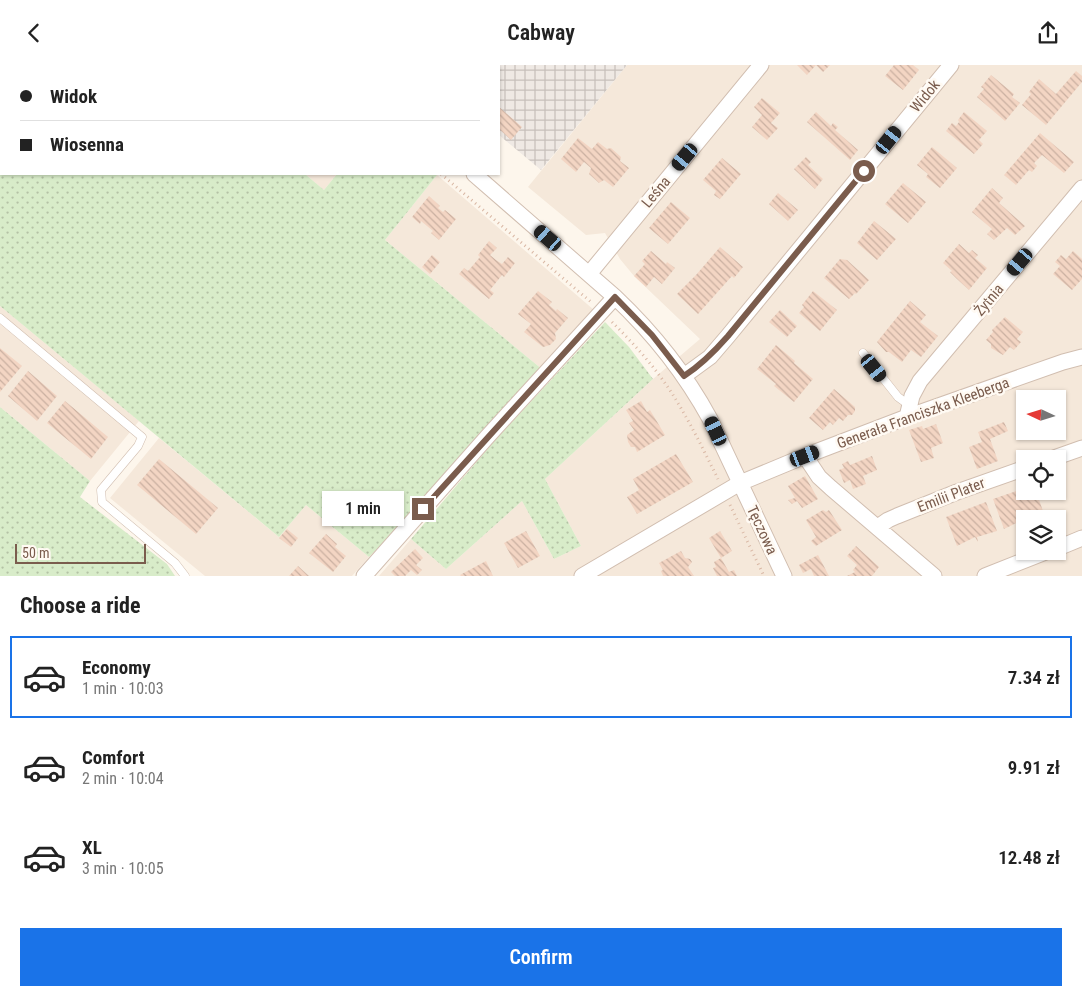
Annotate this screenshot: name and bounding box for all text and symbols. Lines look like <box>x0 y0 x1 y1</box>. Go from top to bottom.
icon: back <box>20 19 48 47</box>
icon: share <box>1034 19 1062 47</box>
text: Cabway <box>507 20 575 45</box>
street label: Widok <box>906 76 944 116</box>
text: Widok <box>50 85 97 108</box>
car <box>873 124 904 156</box>
text: Wiosenna <box>50 133 124 156</box>
car <box>669 141 700 173</box>
route start <box>853 160 875 182</box>
street label: Leśna <box>638 173 674 211</box>
car <box>531 222 564 254</box>
car <box>1004 246 1035 278</box>
street label: Żytnia <box>970 280 1008 320</box>
car <box>858 352 889 384</box>
street label: Generała Franciszka Kleeberga <box>834 373 1012 453</box>
north arrow <box>1016 390 1066 440</box>
map controls <box>1016 390 1066 560</box>
car <box>702 414 729 448</box>
car <box>788 444 821 468</box>
button: locate <box>1016 450 1066 500</box>
street label: Emilii Plater <box>915 474 988 516</box>
callout: 1 min <box>323 491 406 527</box>
route end <box>412 498 434 520</box>
text: 1 min <box>345 499 381 518</box>
street label: Tęczowa <box>743 503 781 557</box>
button: layers <box>1016 510 1066 560</box>
scale bar <box>15 541 146 564</box>
text: 50 m <box>22 545 50 561</box>
text: Choose a ride <box>20 593 141 618</box>
icon: car <box>22 655 67 700</box>
text: Economy <box>82 656 151 679</box>
text: 7.34 zł <box>1008 666 1060 689</box>
text: 1 min · 10:03 <box>82 679 164 698</box>
icon: car <box>22 745 67 790</box>
text: Comfort <box>82 746 145 769</box>
text: 9.91 zł <box>1008 756 1060 779</box>
text: 2 min · 10:04 <box>82 769 164 788</box>
icon: car <box>22 835 67 880</box>
text: XL <box>82 836 102 859</box>
text: 12.48 zł <box>998 846 1060 869</box>
text: 3 min · 10:05 <box>82 859 164 878</box>
button: Confirm <box>20 928 1062 986</box>

